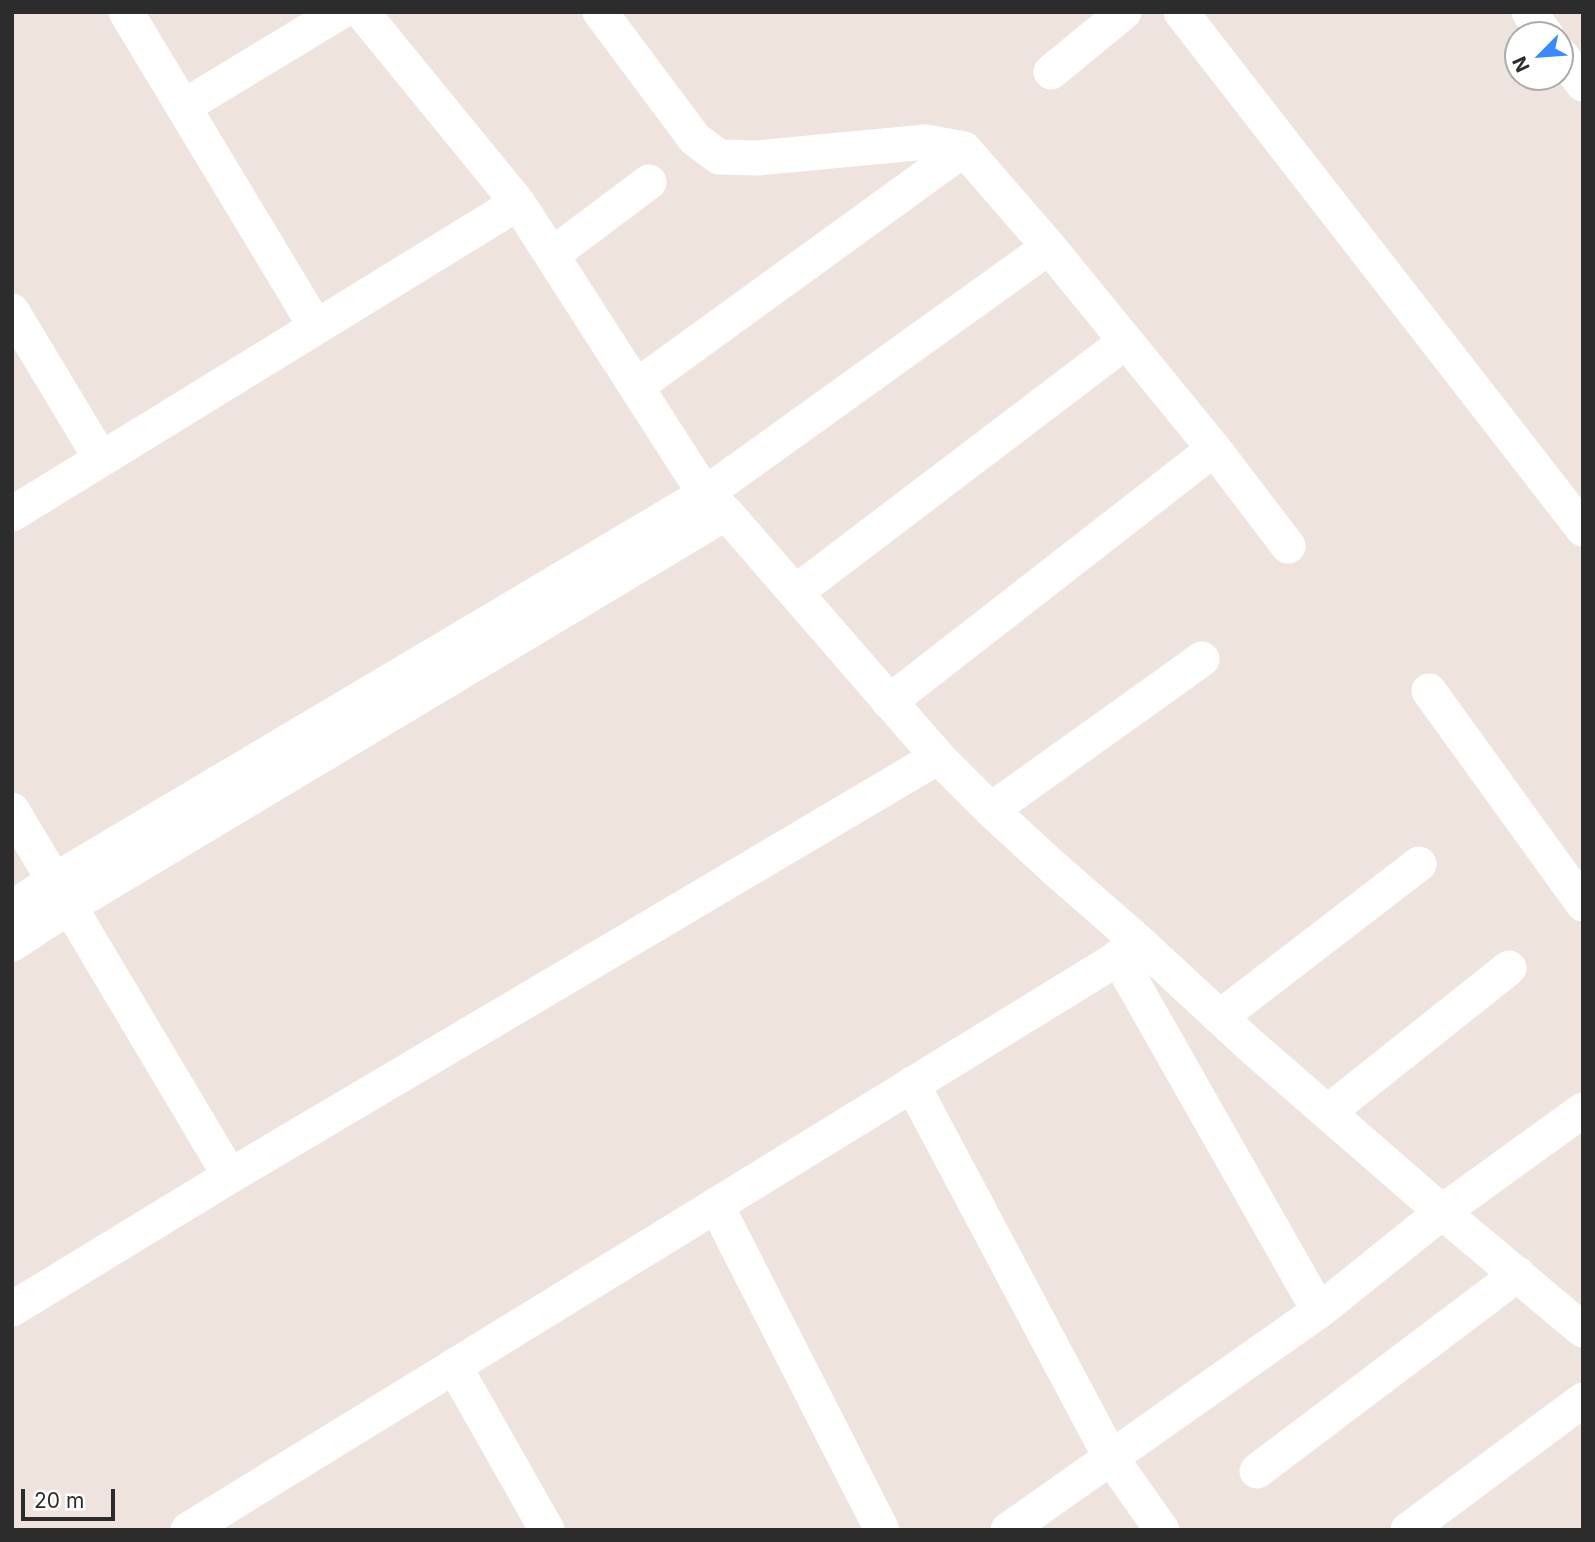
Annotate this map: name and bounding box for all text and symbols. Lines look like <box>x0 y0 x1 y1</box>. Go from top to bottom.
north arrow <box>1504 21 1574 91</box>
text: N <box>1508 53 1535 76</box>
scale bar <box>24 1476 119 1520</box>
text: 20 m <box>34 1488 84 1513</box>

